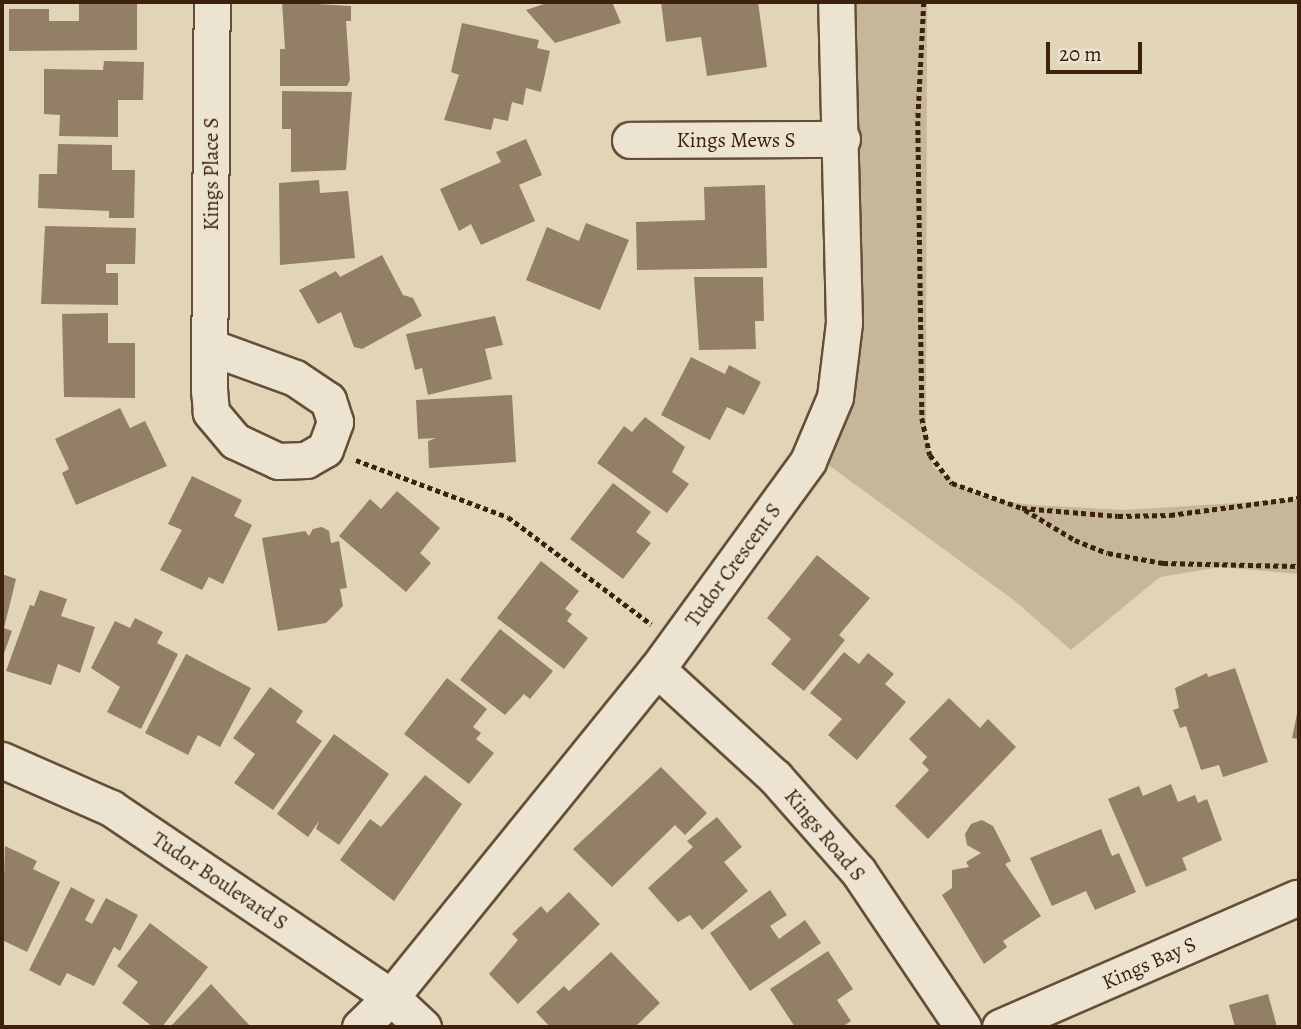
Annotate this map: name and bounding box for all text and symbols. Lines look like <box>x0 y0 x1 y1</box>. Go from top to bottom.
scale bar <box>1049 28 1145 72</box>
text: 20 m <box>1059 40 1102 68</box>
street label: Kings Place S <box>198 117 224 231</box>
street label: Kings Mews S <box>676 127 796 153</box>
street label: Tudor Crescent S <box>680 498 786 632</box>
street label: Kings Road S <box>779 784 871 886</box>
street label: Tudor Boulevard S <box>147 826 293 936</box>
street label: Kings Bay S <box>1098 931 1200 995</box>

